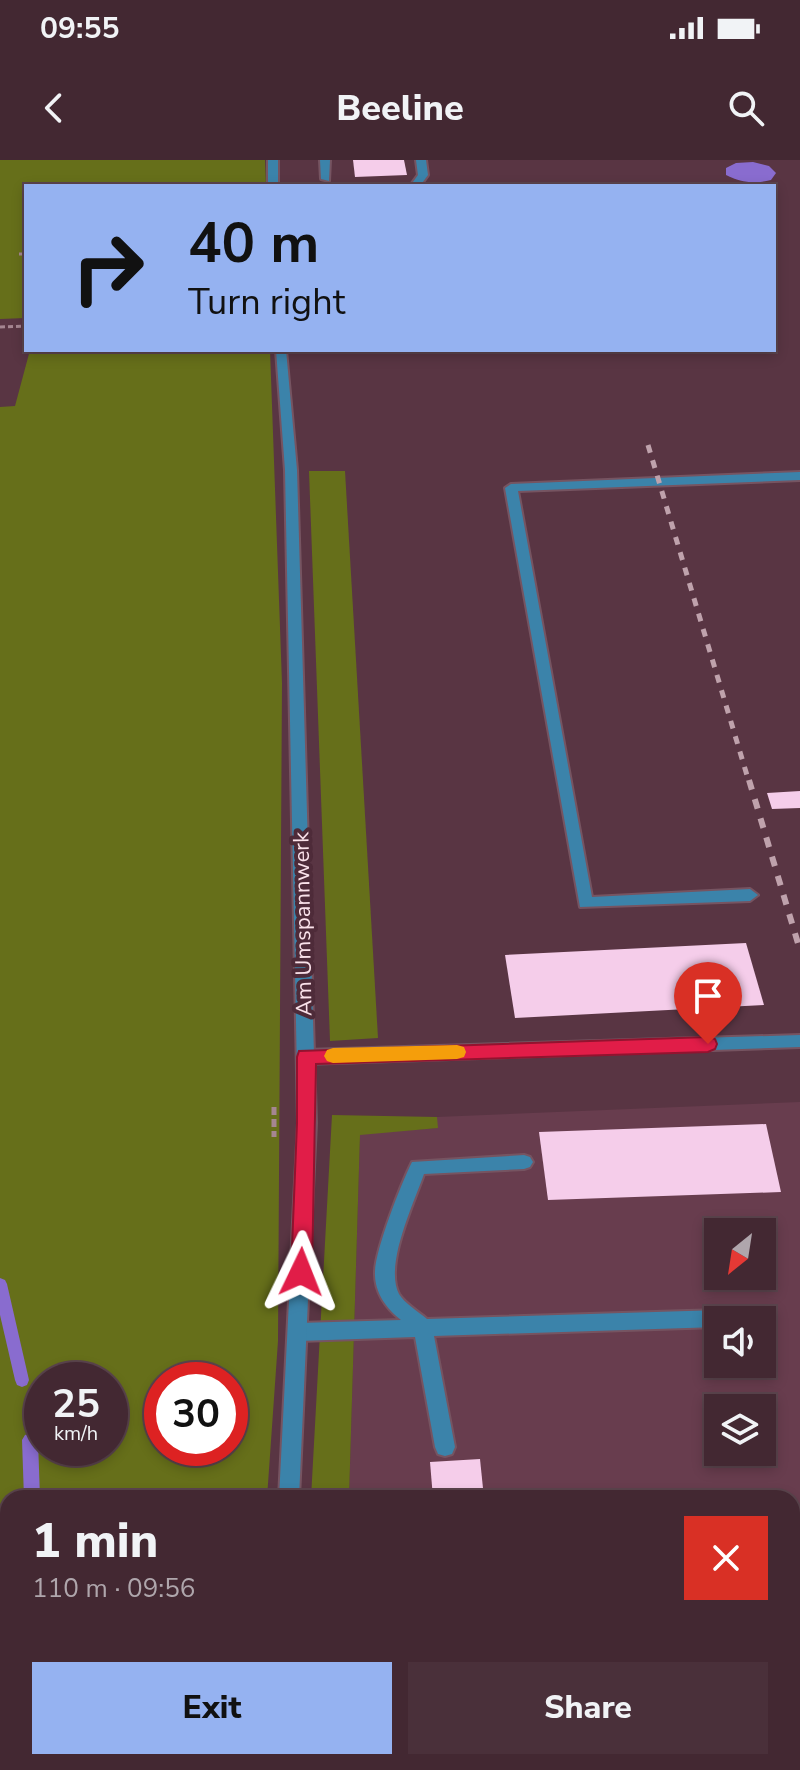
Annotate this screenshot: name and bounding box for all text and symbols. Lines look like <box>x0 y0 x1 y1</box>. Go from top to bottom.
text: 09:55 <box>40 8 119 49</box>
text: Beeline <box>336 84 464 133</box>
icon: back <box>32 86 76 130</box>
icon: search <box>724 86 768 130</box>
text: 40 m <box>188 205 319 282</box>
icon: right <box>56 216 160 320</box>
text: Turn right <box>188 278 345 327</box>
street label: Am Umspannwerk <box>286 831 320 1016</box>
pin <box>674 962 742 1044</box>
icon: arrive <box>686 974 730 1018</box>
north arrow <box>704 1218 776 1290</box>
map controls <box>704 1218 776 1466</box>
position arrow <box>259 1230 343 1314</box>
button: sound <box>704 1306 776 1378</box>
speed limit sign: 30 <box>144 1362 248 1466</box>
text: 25 <box>52 1377 100 1431</box>
button: layers <box>704 1394 776 1466</box>
text: km/h <box>54 1420 98 1447</box>
text: 1 min <box>32 1508 158 1574</box>
button: close <box>684 1516 768 1600</box>
text: 110 m · 09:56 <box>32 1571 195 1606</box>
button: Exit <box>32 1662 392 1754</box>
button: Share <box>408 1662 768 1754</box>

